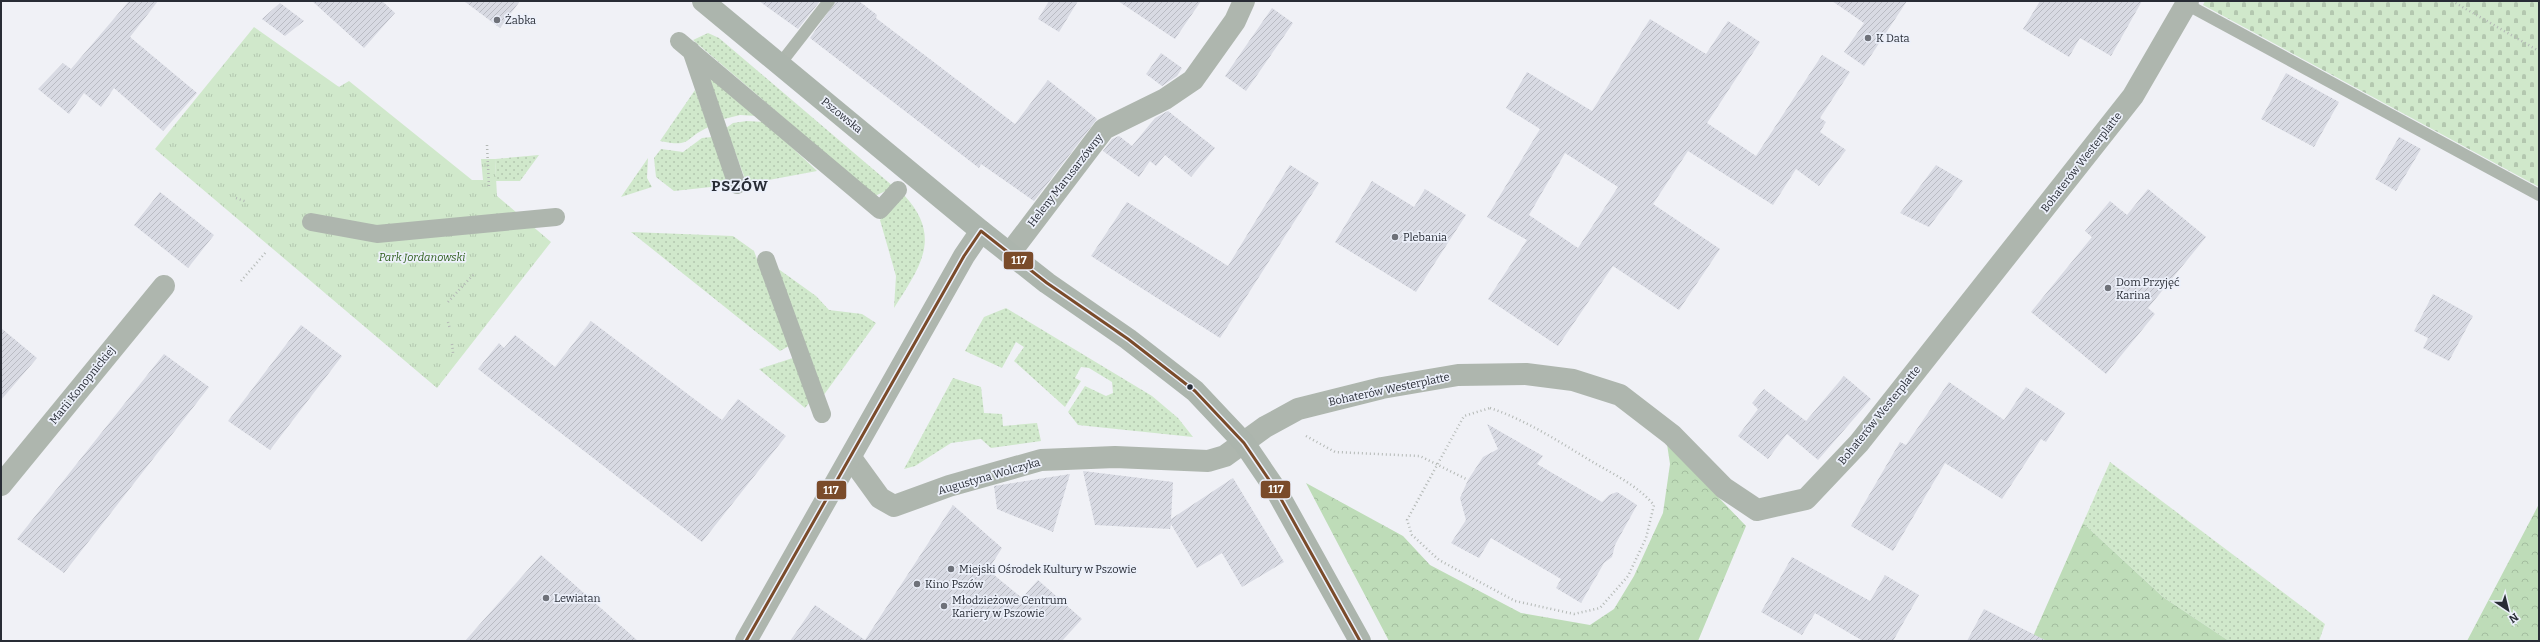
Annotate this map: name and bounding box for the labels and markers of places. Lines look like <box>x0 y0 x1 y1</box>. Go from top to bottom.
place label: Żabka <box>505 13 536 27</box>
marker: Żabka <box>492 15 502 25</box>
place label: K Data <box>1876 32 1910 45</box>
marker: K Data <box>1863 33 1873 43</box>
place label: Plebania <box>1403 231 1447 244</box>
marker: Plebania <box>1390 232 1400 242</box>
place label: Dom Przyjęć Karina <box>2116 276 2180 302</box>
marker: Dom Przyjęć Karina <box>2103 283 2113 293</box>
unlabelled marker <box>1185 382 1195 392</box>
place label: Miejski Ośrodek Kultury w Pszowie <box>959 563 1136 576</box>
marker: Miejski Ośrodek Kultury w Pszowie <box>946 564 956 574</box>
place label: Kino Pszów <box>925 578 983 591</box>
marker: Kino Pszów <box>912 579 922 589</box>
place label: Lewiatan <box>554 592 601 605</box>
marker: Lewiatan <box>541 593 551 603</box>
place label: Młodzieżowe Centrum Kariery w Pszowie <box>952 594 1068 620</box>
marker: Młodzieżowe Centrum Kariery w Pszowie <box>939 601 949 611</box>

